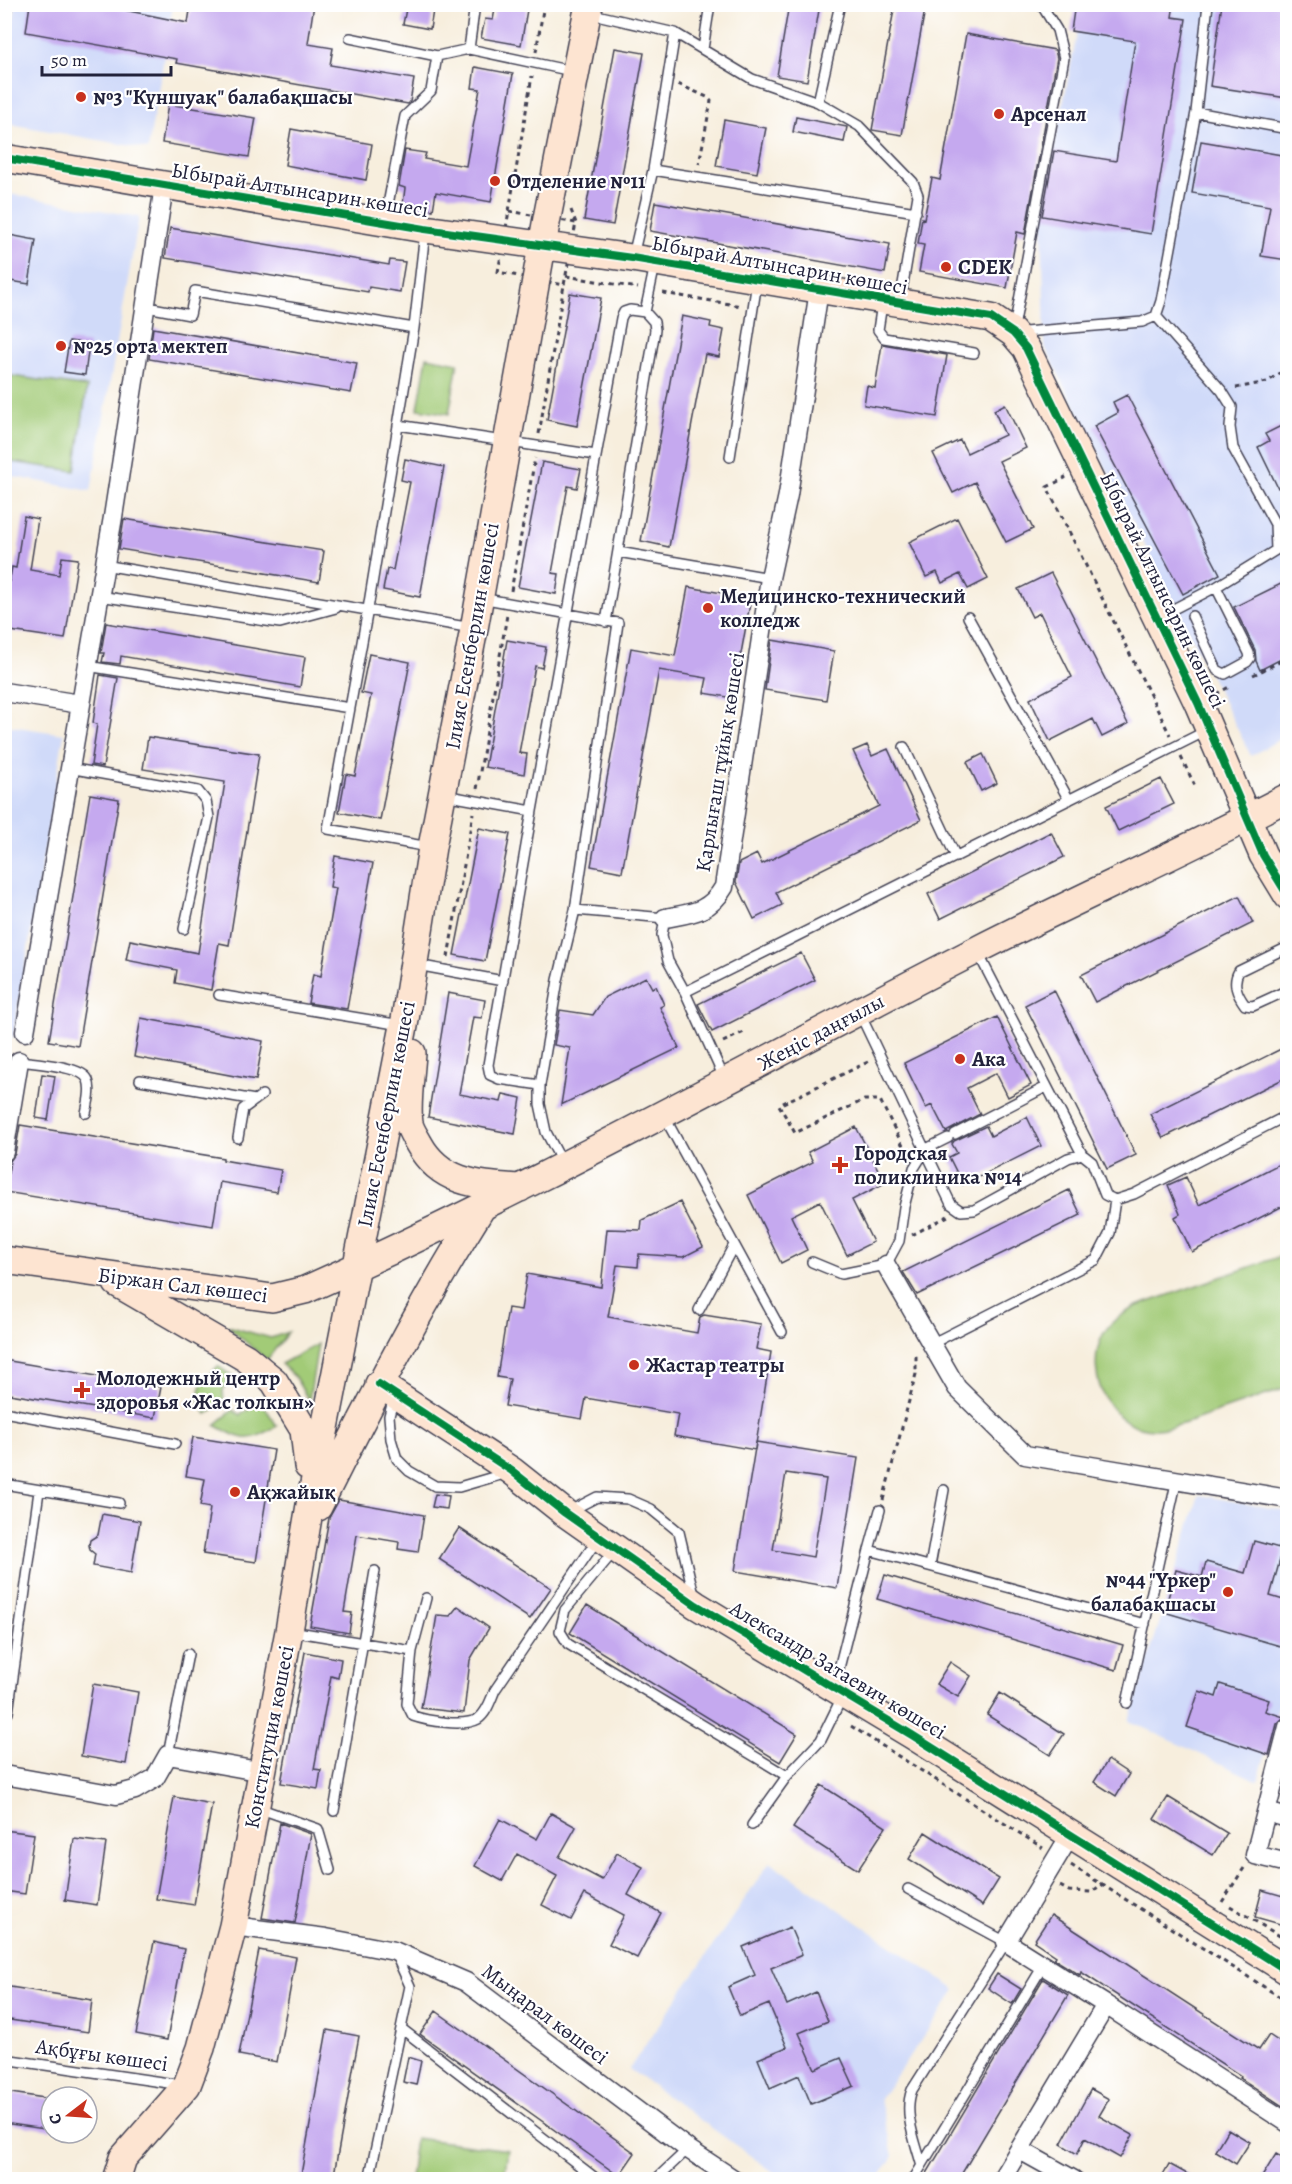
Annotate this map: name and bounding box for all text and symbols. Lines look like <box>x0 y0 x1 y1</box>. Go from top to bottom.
scale bar <box>42 39 171 77</box>
text: 50 m <box>51 48 87 72</box>
place label: №3 "Күншуақ" балабақшасы <box>93 83 353 111</box>
marker: №3 "Күншуақ" балабақшасы <box>74 90 88 104</box>
place label: Арсенал <box>1010 100 1087 128</box>
marker: Арсенал <box>992 107 1006 121</box>
street label: Ыбырай Алтынсарин көшесі <box>170 156 430 224</box>
place label: Отделение №11 <box>507 167 646 195</box>
marker: Отделение №11 <box>488 174 502 188</box>
street label: Ыбырай Алтынсарин көшесі <box>650 229 910 301</box>
place label: CDEK <box>958 253 1012 281</box>
marker: CDEK <box>939 260 953 274</box>
place label: №25 орта мектеп <box>73 332 228 360</box>
marker: №25 орта мектеп <box>54 339 68 353</box>
street label: Ыбырай Алтынсарин көшесі <box>1094 467 1232 713</box>
street label: Ілияс Есенберлин көшесі <box>438 520 506 752</box>
place label: Медицинско-технический колледж <box>720 582 966 634</box>
marker: Медицинско-технический колледж <box>701 601 715 615</box>
street label: Қарлығаш тұйық көшесі <box>689 650 751 874</box>
street label: Жеңіс даңғылы <box>753 987 889 1077</box>
street label: Ілияс Есенберлин көшесі <box>350 998 422 1230</box>
place label: Ака <box>971 1045 1006 1073</box>
marker: Ака <box>953 1052 967 1066</box>
place label: Городская поликлиника №14 <box>854 1139 1022 1191</box>
marker: Городская поликлиника №14 <box>831 1156 849 1174</box>
street label: Біржан Сал көшесі <box>96 1261 270 1309</box>
place label: Жастар театры <box>646 1351 784 1379</box>
marker: Жастар театры <box>627 1358 641 1372</box>
place label: Молодежный центр здоровья «Жас толкын» <box>96 1364 314 1416</box>
marker: Молодежный центр здоровья «Жас толкын» <box>73 1381 91 1399</box>
place label: Ақжайық <box>246 1478 336 1506</box>
marker: Ақжайық <box>228 1485 242 1499</box>
place label: №44 "Үркер" балабақшасы <box>1091 1566 1216 1618</box>
marker: №44 "Үркер" балабақшасы <box>1221 1585 1235 1599</box>
street label: Александр Затаевич көшесі <box>724 1594 952 1746</box>
street label: Конституция көшесі <box>237 1643 301 1831</box>
street label: Мыңарал көшесі <box>476 1957 614 2071</box>
street label: Ақбұғы көшесі <box>33 2032 170 2078</box>
north arrow <box>39 2085 99 2145</box>
text: С <box>44 2111 68 2127</box>

